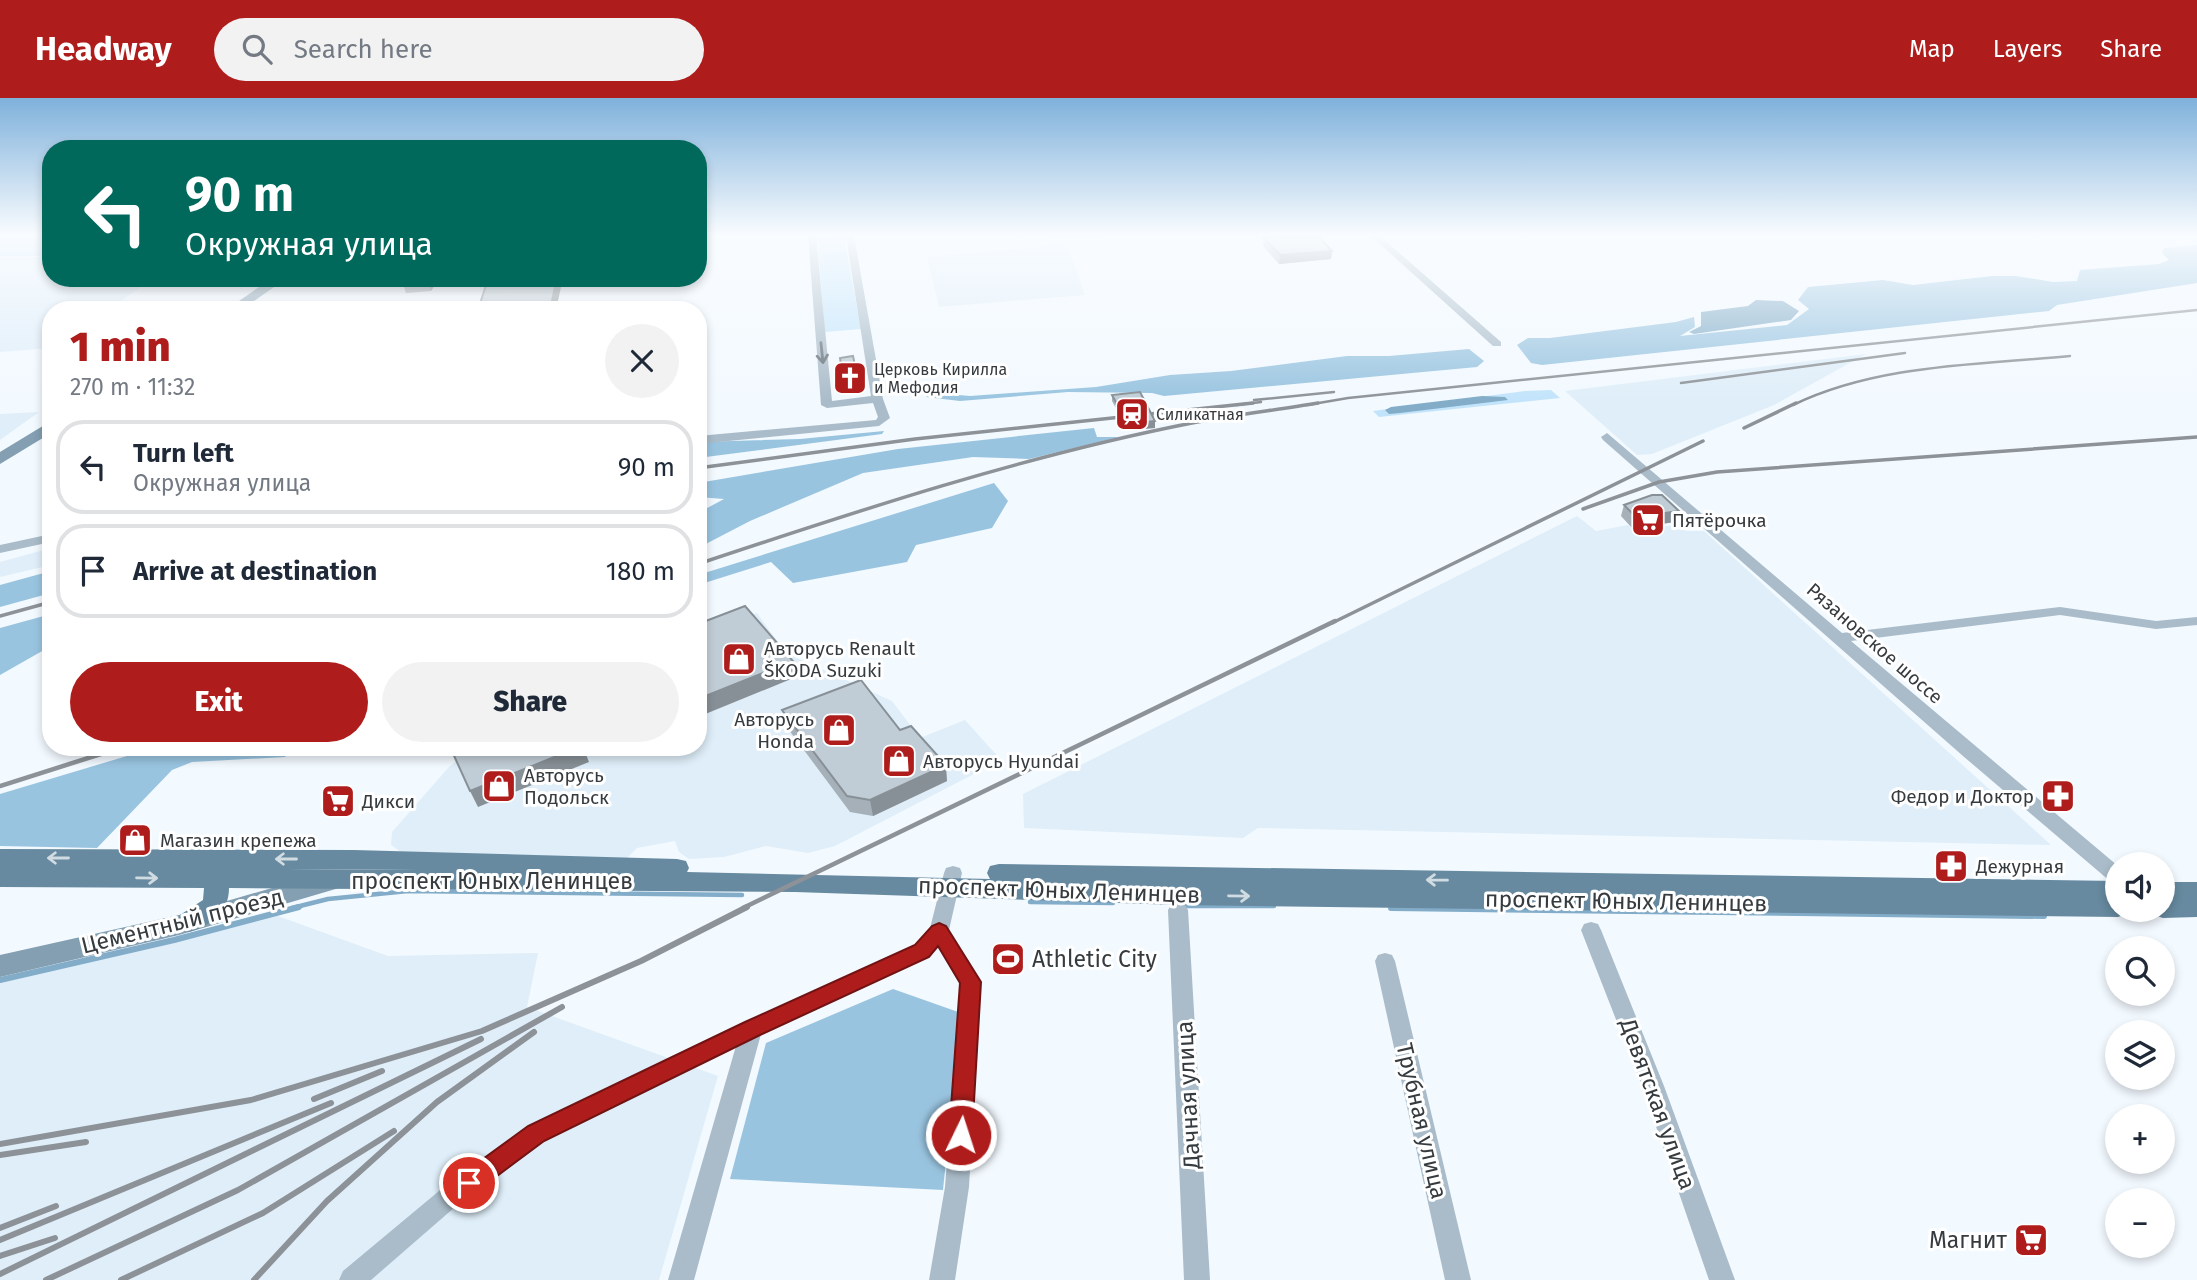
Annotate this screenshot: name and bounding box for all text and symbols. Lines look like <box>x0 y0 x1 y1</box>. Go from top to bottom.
search box <box>214 18 704 81</box>
text: Headway <box>35 29 172 69</box>
icon: search <box>238 30 276 68</box>
text: Search here <box>294 34 433 65</box>
text: Map <box>1909 35 1955 63</box>
text: Layers <box>1993 35 2062 63</box>
text: Share <box>2100 35 2162 63</box>
text: 90 m <box>185 165 294 224</box>
icon: left <box>70 168 161 259</box>
text: Окружная улица <box>185 225 433 263</box>
text: 1 min <box>70 322 171 372</box>
button: close <box>605 324 679 398</box>
one-way arrow <box>816 341 829 364</box>
church icon: Церковь Кирилла и Мефодия <box>831 359 869 397</box>
place label: Церковь Кирилла и Мефодия <box>874 360 1007 397</box>
text: 270 m · 11:32 <box>70 373 195 401</box>
station icon: Силикатная <box>1113 395 1151 433</box>
place label: Силикатная <box>1156 405 1244 424</box>
text: Turn left <box>133 438 234 469</box>
icon: left <box>74 448 112 486</box>
text: 90 m <box>618 452 675 483</box>
text: Окружная улица <box>133 469 311 497</box>
supermarket icon: Пятёрочка <box>1629 501 1667 539</box>
place label: Пятёрочка <box>1672 509 1767 532</box>
icon: arrive <box>74 552 112 590</box>
text: Arrive at destination <box>133 556 377 587</box>
text: 180 m <box>606 556 675 587</box>
street label: Рязановское шоссе <box>1802 578 1947 709</box>
place label: Авторусь Renault ŠKODA Suzuki <box>764 637 915 682</box>
shop icon: Авторусь Renault ŠKODA Suzuki <box>720 640 758 678</box>
button: Exit <box>70 662 368 742</box>
button: Share <box>382 662 679 742</box>
place label: Авторусь Honda <box>734 708 814 753</box>
shop icon: Авторусь Honda <box>820 711 858 749</box>
shop icon: Авторусь Hyundai <box>880 742 918 780</box>
place label: Авторусь Hyundai <box>923 750 1079 773</box>
place label: Авторусь Подольск <box>524 764 609 809</box>
shop icon: Авторусь Подольск <box>480 767 518 805</box>
pharmacy icon: Федор и Доктор <box>2039 777 2077 815</box>
supermarket icon: Дикси <box>319 782 357 820</box>
place label: Федор и Доктор <box>1891 785 2034 808</box>
place label: Дикси <box>361 790 415 813</box>
shop icon: Магазин крепежа <box>116 821 154 859</box>
place label: Магазин крепежа <box>160 829 317 852</box>
pharmacy icon: Дежурная <box>1932 847 1970 885</box>
one-way arrow <box>47 851 70 865</box>
one-way arrow <box>275 852 298 866</box>
map controls <box>2105 852 2175 1258</box>
button: sound <box>2105 852 2175 922</box>
place label: Дежурная <box>1975 855 2064 878</box>
street label: проспект Юных Ленинцев <box>351 867 633 895</box>
one-way arrow <box>135 871 158 885</box>
street label: проспект Юных Ленинцев <box>918 871 1200 909</box>
one-way arrow <box>1426 873 1449 887</box>
street label: Цементный проезд <box>78 882 286 960</box>
street label: проспект Юных Ленинцев <box>1485 885 1767 917</box>
one-way arrow <box>1227 889 1250 902</box>
button: search <box>2105 936 2175 1006</box>
sports icon: Athletic City <box>989 940 1027 978</box>
place label: Athletic City <box>1032 945 1158 973</box>
street label: Девятская улица <box>1614 1014 1702 1193</box>
street label: Дачная улица <box>1170 1020 1206 1171</box>
button: layers <box>2105 1020 2175 1090</box>
street label: Трубная улица <box>1390 1040 1454 1202</box>
position arrow <box>924 1098 998 1172</box>
button: + <box>2105 1104 2175 1174</box>
pin <box>439 1153 499 1213</box>
icon: arrive <box>450 1164 488 1202</box>
button: − <box>2105 1188 2175 1258</box>
supermarket icon: Магнит <box>2012 1221 2050 1259</box>
place label: Магнит <box>1929 1226 2008 1254</box>

